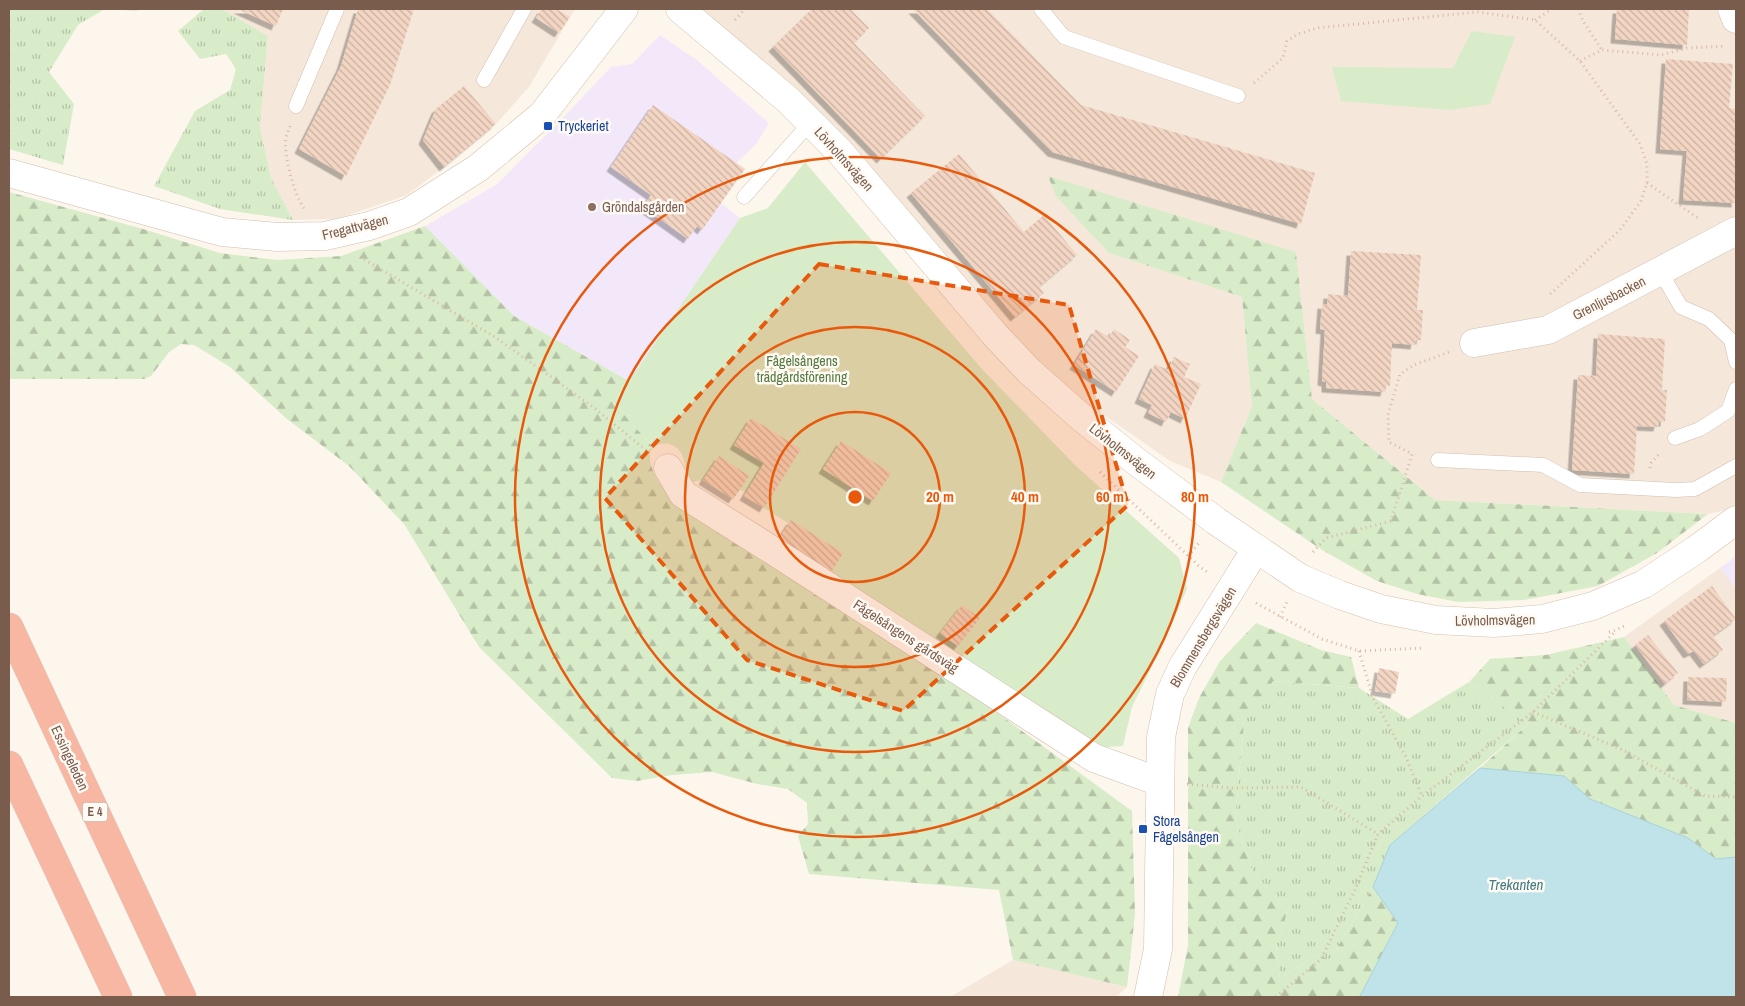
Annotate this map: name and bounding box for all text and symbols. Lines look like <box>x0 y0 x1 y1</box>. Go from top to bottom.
place label: Tryckeriet <box>558 117 609 135</box>
marker: Tryckeriet <box>542 120 554 132</box>
street label: Lövholmsvägen <box>810 123 878 195</box>
place label: Gröndalsgården <box>602 198 684 216</box>
marker: Gröndalsgården <box>586 201 598 213</box>
street label: Fregattvägen <box>320 210 390 244</box>
street label: Grenljusbacken <box>1569 272 1649 324</box>
park label: Fågelsångens trädgårdsförening <box>757 352 848 386</box>
street label: Lövholmsvägen <box>1086 419 1160 483</box>
text: 20 m <box>926 486 954 507</box>
text: 40 m <box>1011 486 1039 507</box>
text: 60 m <box>1096 486 1124 507</box>
text: 80 m <box>1181 486 1209 507</box>
centre of rings <box>846 488 864 506</box>
street label: Blommensbergsvägen <box>1166 583 1240 691</box>
street label: Fågelsångens gårdsväg <box>850 595 963 677</box>
street label: Lövholmsvägen <box>1455 610 1535 630</box>
street label: Essingeleden <box>47 723 93 793</box>
road number: E 4 <box>82 802 108 822</box>
place label: Stora Fågelsången <box>1153 812 1219 846</box>
marker: Stora Fågelsången <box>1137 823 1149 835</box>
water label: Trekanten <box>1489 874 1544 895</box>

